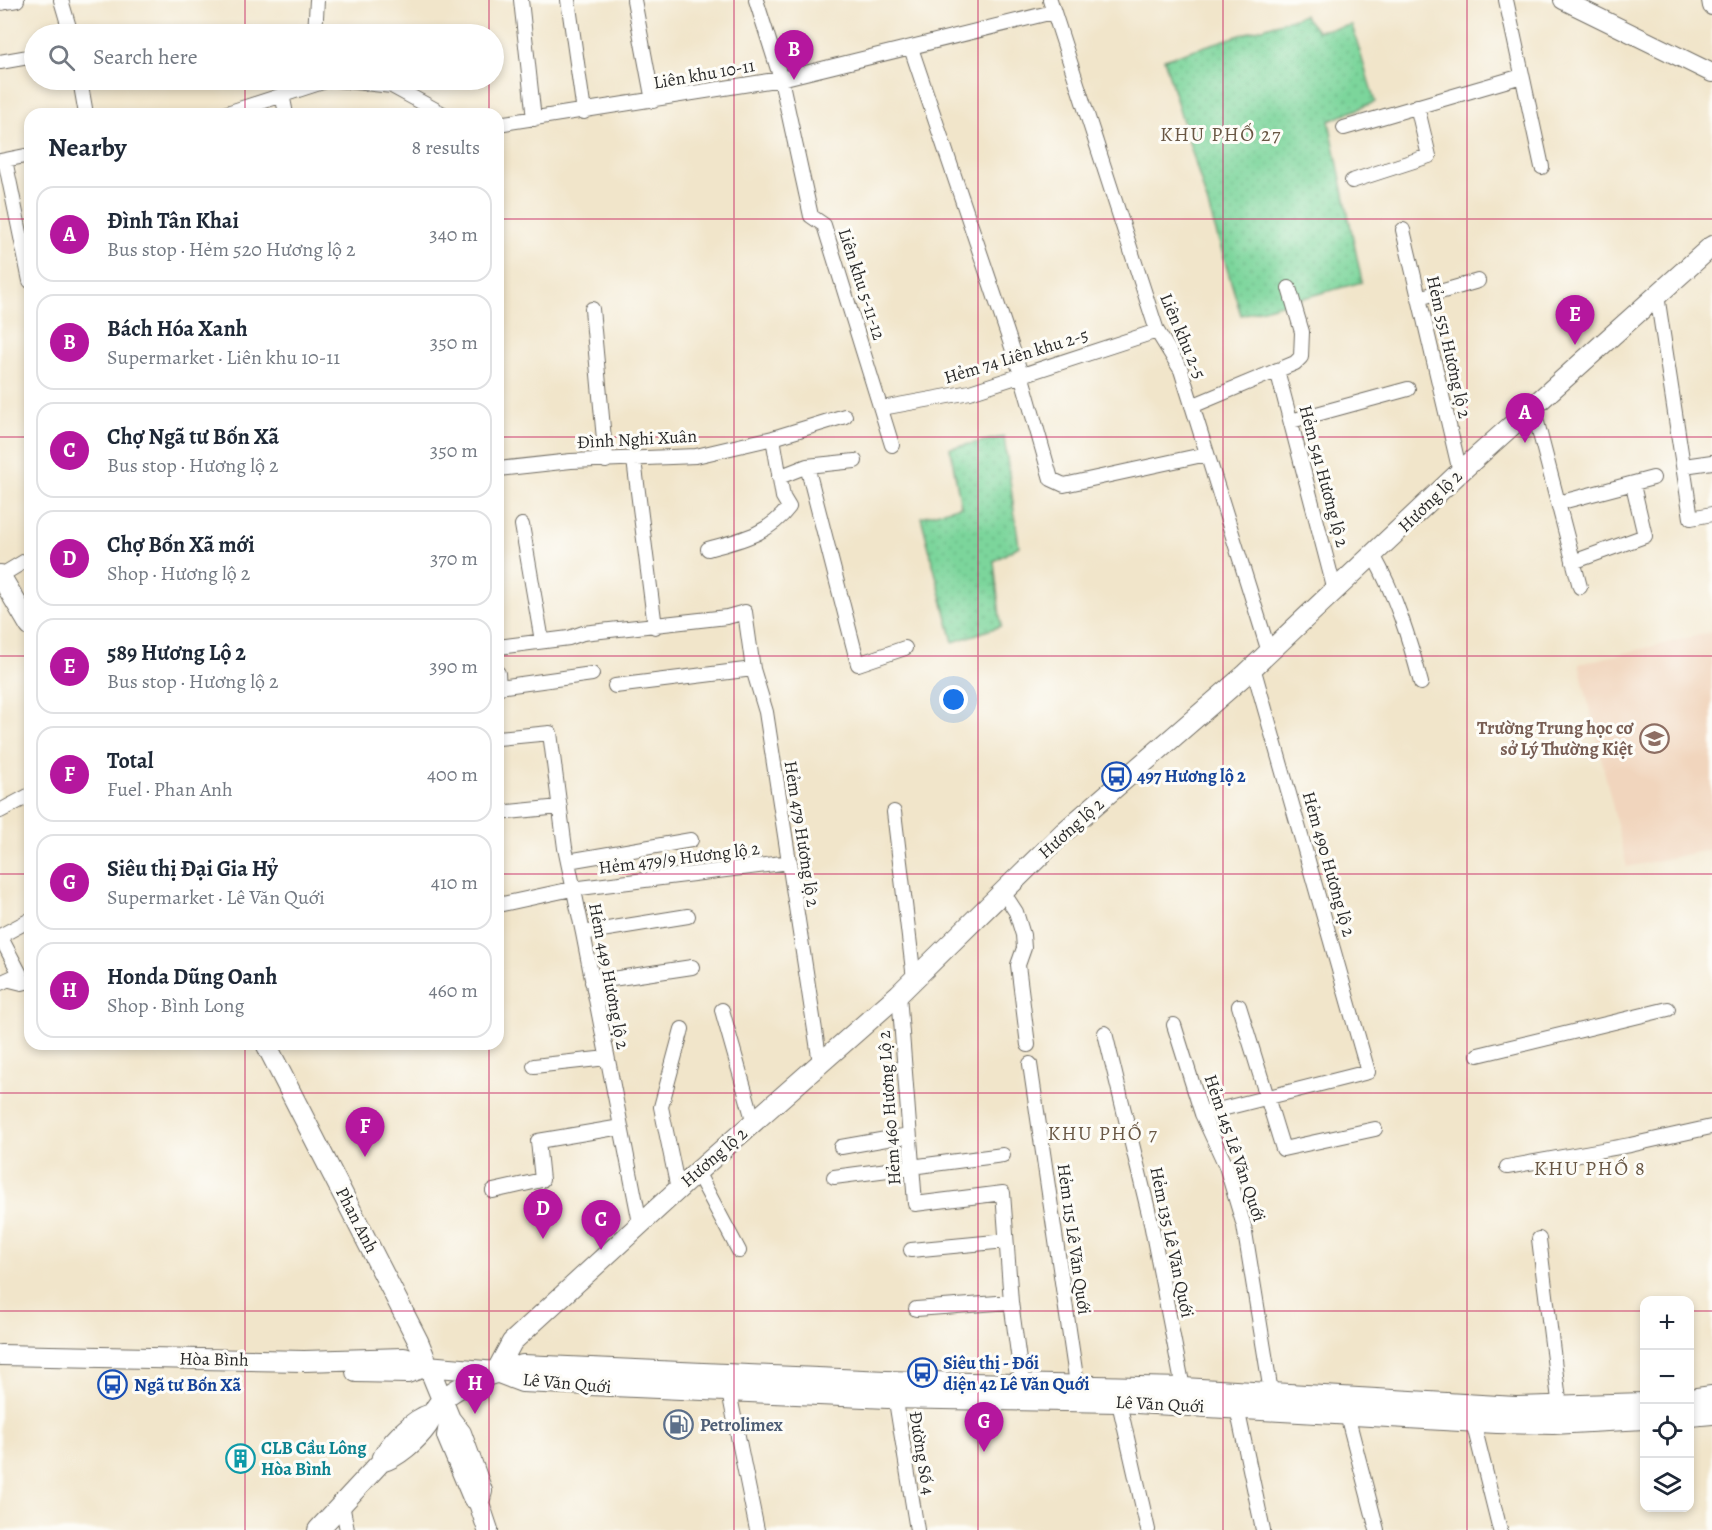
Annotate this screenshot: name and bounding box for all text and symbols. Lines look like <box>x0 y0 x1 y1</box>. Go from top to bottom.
search box <box>24 24 504 90</box>
pin: B <box>774 31 814 80</box>
icon: search <box>45 41 78 74</box>
text: Search here <box>93 42 198 72</box>
street label: Liên khu 10-11 <box>651 53 757 95</box>
district label: KHU PHỐ 27 <box>1160 121 1282 148</box>
text: Nearby <box>48 130 127 165</box>
text: 8 results <box>412 134 480 161</box>
text: Đình Tân Khai <box>107 206 239 236</box>
text: A <box>63 221 76 248</box>
text: 340 m <box>429 221 478 248</box>
street label: Liên khu 5-11-12 <box>833 225 891 343</box>
text: Bus stop · Hẻm 520 Hương lộ 2 <box>107 236 355 263</box>
street label: Hẻm 551 Hương lộ 2 <box>1421 273 1477 421</box>
street label: Liên khu 2-5 <box>1154 290 1212 382</box>
pin: E <box>1556 296 1594 345</box>
text: Bách Hóa Xanh <box>107 314 248 344</box>
street label: Hẻm 74 Liên khu 2-5 <box>941 323 1091 389</box>
text: B <box>63 329 76 356</box>
text: 350 m <box>430 329 478 356</box>
text: Supermarket · Liên khu 10-11 <box>107 344 340 371</box>
pin: A <box>1506 394 1544 443</box>
street label: Hẻm 541 Hương lộ 2 <box>1293 402 1355 550</box>
text: Chợ Ngã tư Bốn Xã <box>107 422 279 452</box>
street label: Đình Nghi Xuân <box>576 424 698 454</box>
text: C <box>63 437 76 464</box>
text: 350 m <box>430 437 478 464</box>
text: Bus stop · Hương lộ 2 <box>107 452 279 479</box>
street label: Hương lộ 2 <box>1393 464 1468 538</box>
text: Chợ Bốn Xã mới <box>107 530 255 560</box>
text: D <box>63 545 76 572</box>
text: 370 m <box>430 545 478 572</box>
text: Shop · Hương lộ 2 <box>107 560 250 587</box>
text: 589 Hương Lộ 2 <box>107 638 246 668</box>
text: E <box>64 653 75 680</box>
text: 390 m <box>429 653 478 680</box>
text: Bus stop · Hương lộ 2 <box>107 668 279 695</box>
your location <box>939 685 968 714</box>
place label: Trường Trung học cơ sở Lý Thường Kiệt <box>1477 716 1634 761</box>
school or university icon: Trường Trung học cơ sở Lý Thường Kiệt <box>1638 722 1670 754</box>
text: Total <box>107 746 154 776</box>
street label: Hẻm 479 Hương lộ 2 <box>779 759 825 909</box>
bus stop icon: 497 Hương lộ 2 <box>1100 760 1132 792</box>
text: F <box>64 761 75 788</box>
text: 400 m <box>427 761 478 788</box>
place label: 497 Hương lộ 2 <box>1137 764 1246 788</box>
text: Fuel · Phan Anh <box>107 776 233 803</box>
street label: Hẻm 490 Hương lộ 2 <box>1297 789 1361 940</box>
street label: Hương lộ 2 <box>1033 792 1109 864</box>
street label: Hẻm 479/9 Hương lộ 2 <box>597 836 761 880</box>
text: Siêu thị Đại Gia Hỷ <box>107 854 278 884</box>
text: G <box>63 869 76 896</box>
text: 410 m <box>431 869 478 896</box>
text: Supermarket · Lê Văn Quới <box>107 884 325 911</box>
street label: Hẻm 449 Hương lộ 2 <box>583 901 635 1052</box>
text: Honda Dũng Oanh <box>107 962 277 992</box>
text: H <box>62 977 77 1004</box>
text: 460 m <box>428 977 478 1004</box>
text: Shop · Bình Long <box>107 992 245 1019</box>
street label: Hẻm 460 Hương Lộ 2 <box>872 1029 906 1186</box>
street label: Hẻm 145 Lê Văn Quới <box>1199 1071 1271 1225</box>
pin: F <box>346 1108 385 1157</box>
district label: KHU PHỐ 7 <box>1047 1120 1159 1147</box>
street label: Hương lộ 2 <box>676 1121 753 1193</box>
district label: KHU PHỐ 8 <box>1534 1155 1646 1182</box>
street label: Hẻm 115 Lê Văn Quới <box>1052 1162 1096 1316</box>
street label: Hẻm 135 Lê Văn Quới <box>1144 1164 1200 1320</box>
street label: Phan Anh <box>330 1183 384 1257</box>
pin: D <box>524 1190 562 1239</box>
pin: C <box>582 1200 620 1250</box>
map controls <box>1640 1296 1694 1512</box>
button: + <box>1640 1296 1694 1350</box>
street label: Hòa Bình <box>179 1346 249 1372</box>
button: − <box>1640 1350 1694 1404</box>
place label: Siêu thị - Đối diện 42 Lê Văn Quới <box>943 1351 1089 1396</box>
bus stop icon: Siêu thị - Đối diện 42 Lê Văn Quới <box>906 1357 938 1389</box>
pin: H <box>456 1364 494 1414</box>
street label: Lê Văn Quới <box>522 1367 612 1399</box>
bus stop icon: Ngã tư Bốn Xã <box>97 1369 129 1401</box>
place label: Ngã tư Bốn Xã <box>134 1373 241 1397</box>
street label: Lê Văn Quới <box>1115 1390 1205 1418</box>
pin: G <box>964 1402 1004 1452</box>
button: locate <box>1640 1404 1694 1458</box>
fuel station icon: Petrolimex <box>663 1409 695 1441</box>
street label: Đường Số 4 <box>904 1409 940 1497</box>
place label: Petrolimex <box>700 1413 783 1437</box>
place label: CLB Cầu Lông Hòa Bình <box>261 1436 367 1481</box>
building icon: CLB Cầu Lông Hòa Bình <box>224 1442 256 1474</box>
button: layers <box>1640 1458 1694 1512</box>

